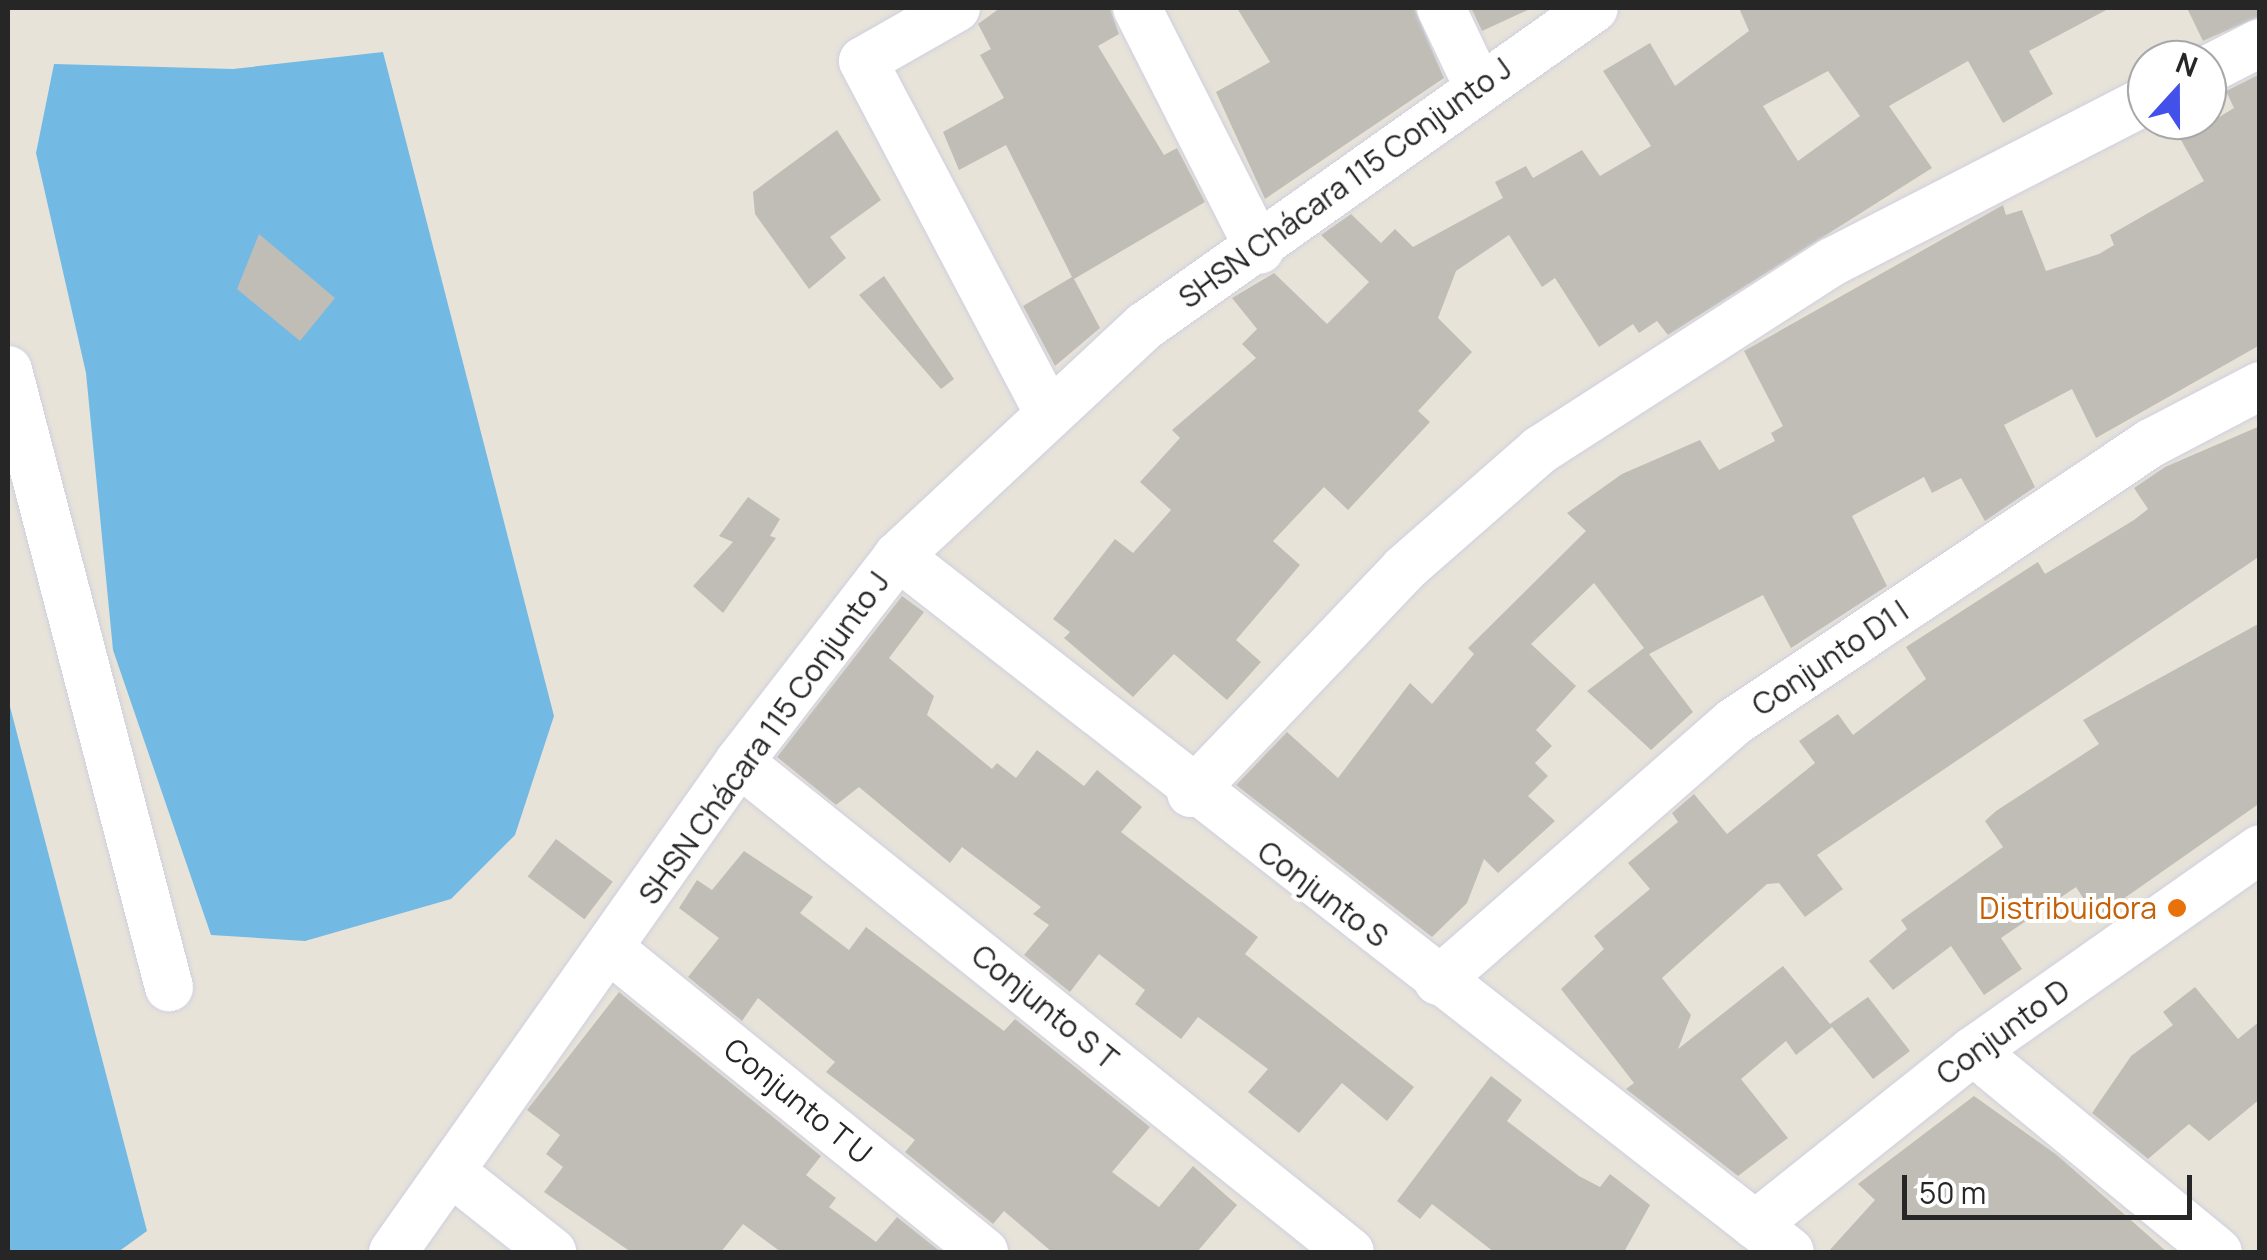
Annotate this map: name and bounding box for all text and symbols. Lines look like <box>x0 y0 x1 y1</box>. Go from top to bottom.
north arrow <box>2127 40 2227 140</box>
text: N <box>2171 43 2203 85</box>
street label: SHSN Chácara 115 Conjunto J <box>1172 50 1518 316</box>
street label: SHSN Chácara 115 Conjunto J <box>631 565 897 911</box>
street label: Conjunto D1 I <box>1745 593 1915 723</box>
street label: Conjunto S <box>1251 833 1395 955</box>
place label: Distribuidora <box>1979 890 2157 926</box>
marker: Distribuidora <box>2166 897 2188 919</box>
street label: Conjunto S T <box>965 937 1125 1077</box>
street label: Conjunto D <box>1930 972 2076 1092</box>
street label: Conjunto T U <box>717 1030 879 1172</box>
scale bar <box>1907 1155 2197 1217</box>
text: 50 m <box>1919 1172 1986 1213</box>

